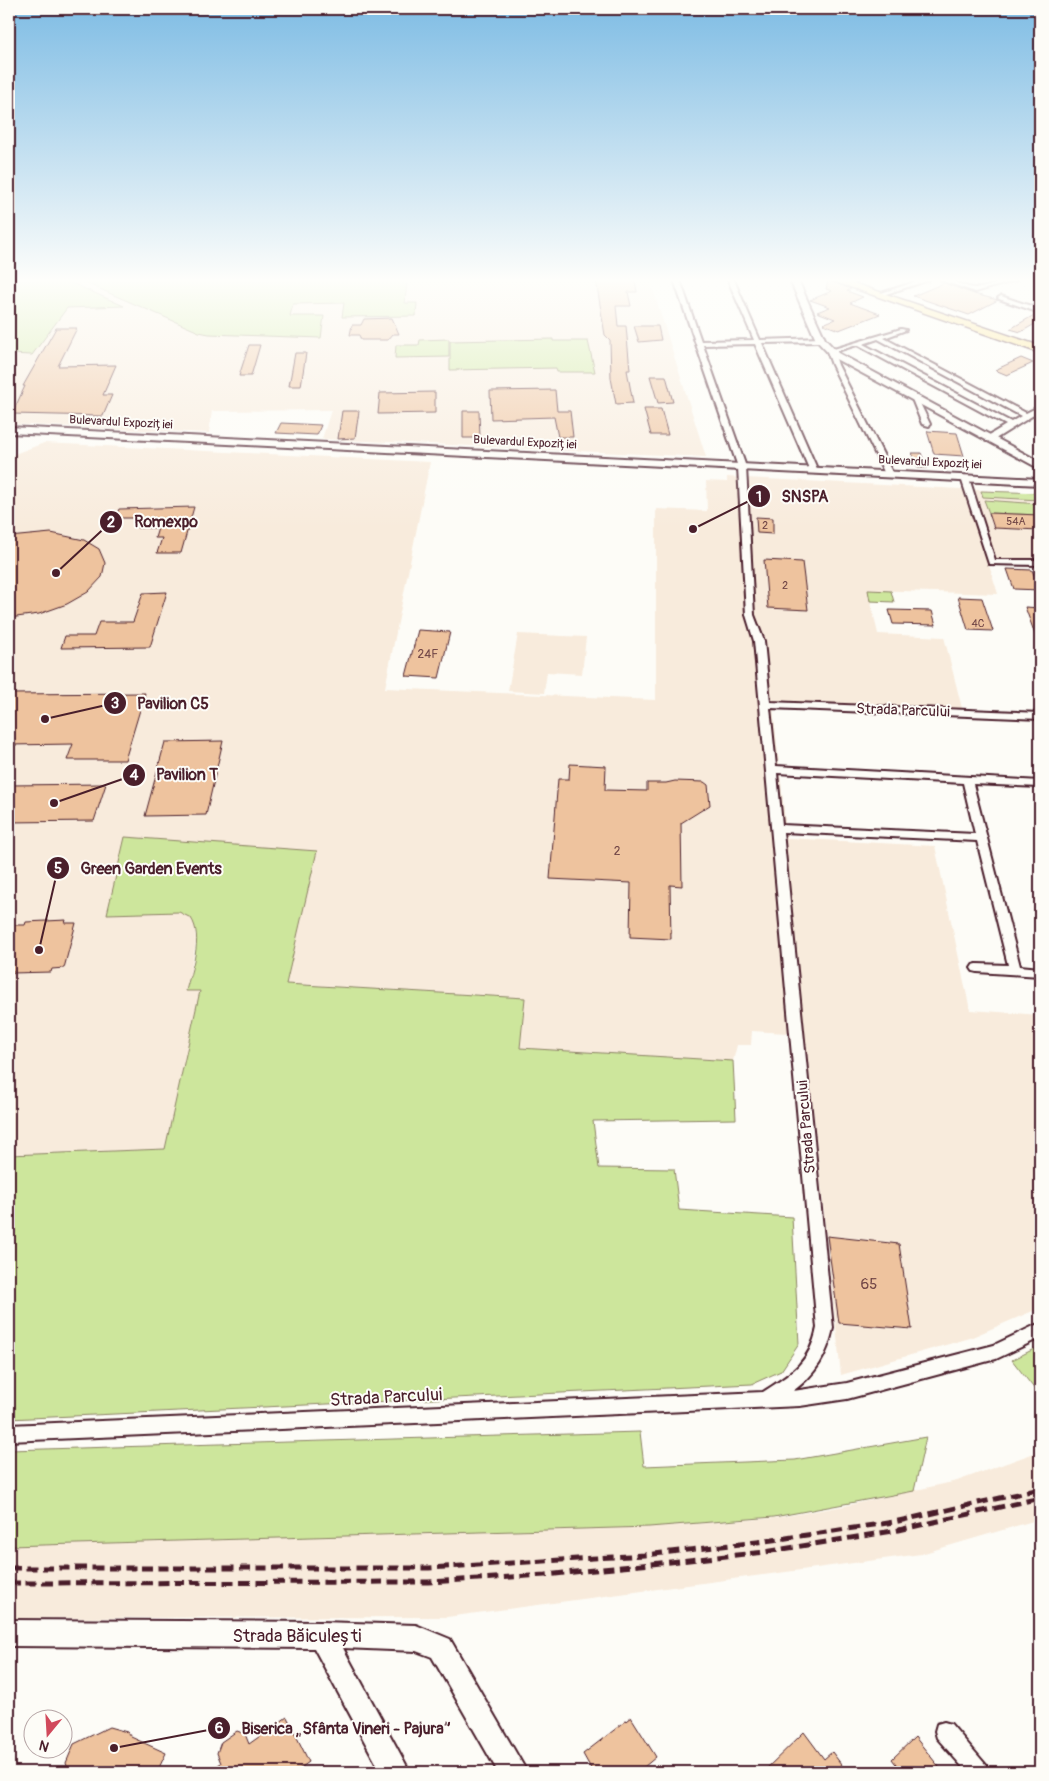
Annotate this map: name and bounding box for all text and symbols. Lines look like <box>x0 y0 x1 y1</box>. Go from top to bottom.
street label: Bulevardul Expoziției <box>69 412 173 433</box>
street label: Bulevardul Expoziției <box>473 432 577 453</box>
street label: Bulevardul Expoziției <box>878 452 982 473</box>
callout: SNSPA <box>747 481 839 512</box>
text: SNSPA <box>782 487 829 507</box>
text: 1 <box>756 488 762 507</box>
callout: Romexpo <box>99 506 208 537</box>
text: Romexpo <box>134 512 198 532</box>
text: 2 <box>107 513 115 532</box>
house number: 54A <box>1006 515 1026 528</box>
house number: 2 <box>762 519 768 532</box>
house number: 2 <box>782 579 788 592</box>
house number: 4C <box>971 617 985 630</box>
house number: 24F <box>418 647 438 662</box>
callout: Pavilion C5 <box>102 687 219 718</box>
text: 3 <box>111 694 119 713</box>
text: Pavilion C5 <box>137 694 209 714</box>
street label: Strada Parcului <box>856 699 950 722</box>
callout: Pavilion T <box>121 759 228 790</box>
text: Pavilion T <box>156 765 218 785</box>
text: 4 <box>130 766 139 785</box>
house number: 2 <box>614 844 621 859</box>
callout: Green Garden Events <box>46 853 232 884</box>
text: 5 <box>54 859 62 878</box>
text: Green Garden Events <box>80 859 222 879</box>
street label: Strada Parcului <box>793 1079 820 1174</box>
house number: 65 <box>861 1275 877 1294</box>
street label: Strada Parcului <box>329 1383 443 1412</box>
street label: Strada Băiculești <box>233 1625 361 1648</box>
north arrow <box>22 1708 72 1758</box>
callout: Biserica „Sfânta Vineri - Pajura” <box>206 1713 460 1744</box>
text: 6 <box>215 1719 224 1738</box>
text: Biserica „Sfânta Vineri - Pajura” <box>242 1719 451 1739</box>
text: N <box>37 1736 51 1755</box>

